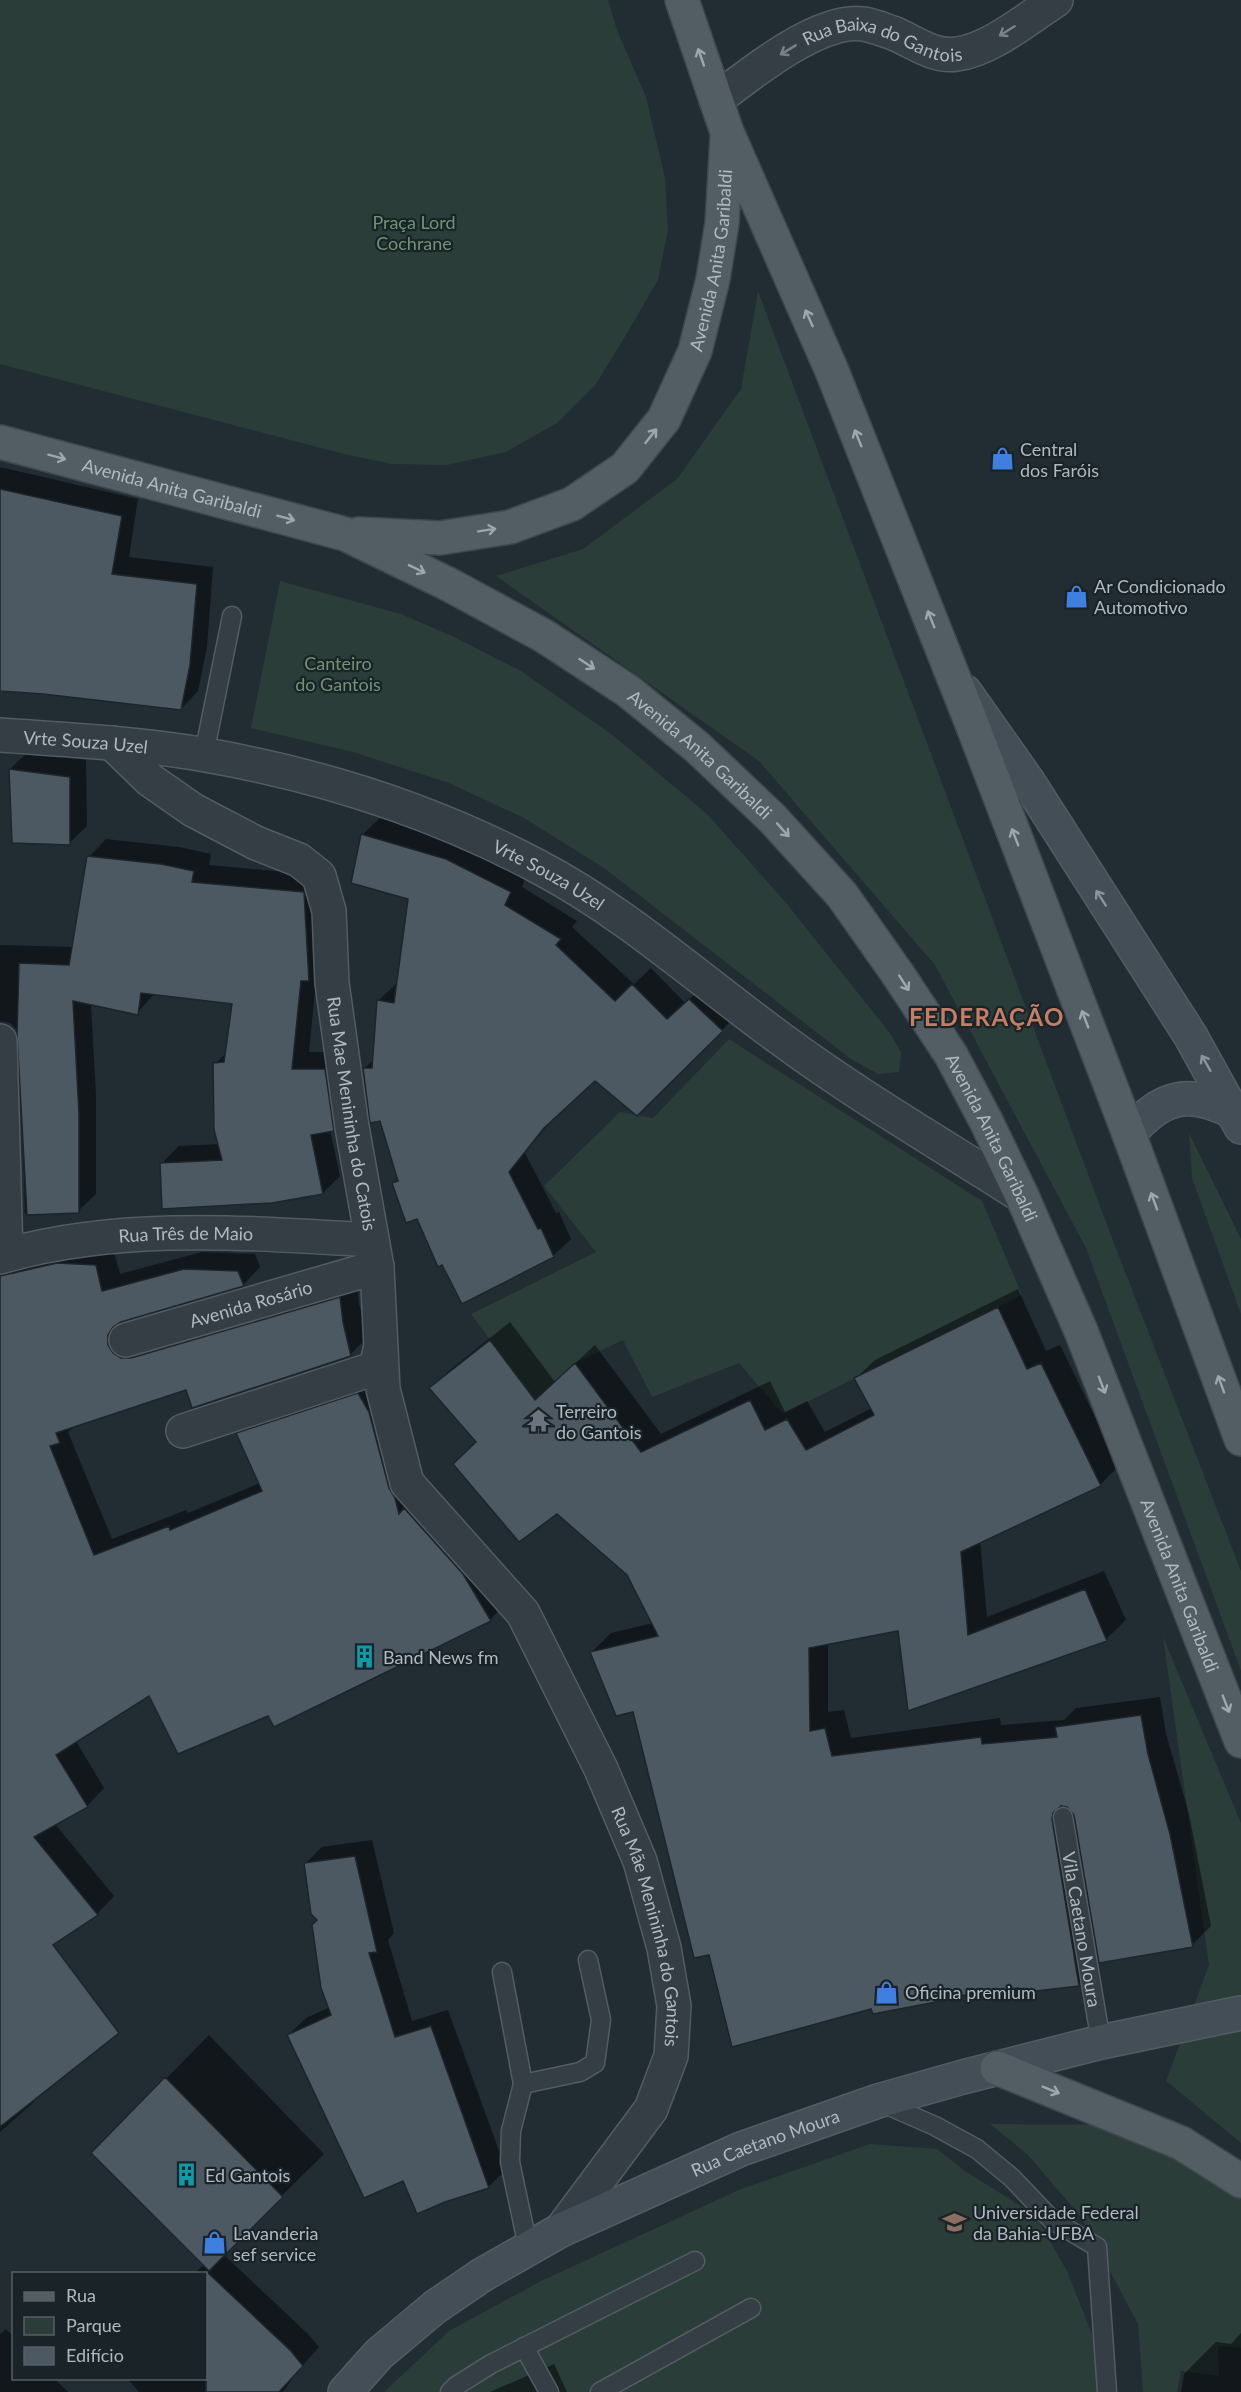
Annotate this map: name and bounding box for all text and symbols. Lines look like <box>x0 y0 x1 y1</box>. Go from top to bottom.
street label: Rua Baixa do Gantois <box>799 12 964 66</box>
one-way arrow <box>999 26 1016 38</box>
one-way arrow <box>780 45 797 57</box>
one-way arrow <box>695 48 706 66</box>
street label: Avenida Anita Garibaldi <box>684 169 736 354</box>
park label: Praça Lord Cochrane <box>372 211 456 254</box>
one-way arrow <box>802 309 814 327</box>
one-way arrow <box>644 428 657 444</box>
one-way arrow <box>852 429 863 447</box>
place label: Central dos Faróis <box>1020 438 1099 481</box>
shop icon: Central dos Faróis <box>989 446 1015 472</box>
one-way arrow <box>47 452 66 464</box>
street label: Avenida Anita Garibaldi <box>80 453 264 522</box>
one-way arrow <box>276 513 295 524</box>
one-way arrow <box>477 525 497 536</box>
one-way arrow <box>407 563 425 575</box>
place label: Ar Condicionado Automotivo <box>1094 575 1226 618</box>
shop icon: Ar Condicionado Automotivo <box>1063 583 1089 609</box>
one-way arrow <box>925 610 936 628</box>
park label: Canteiro do Gantois <box>295 652 381 695</box>
one-way arrow <box>578 658 595 670</box>
street label: Avenida Anita Garibaldi <box>624 685 777 823</box>
street label: Vrte Souza Uzel <box>23 726 149 758</box>
one-way arrow <box>776 822 790 837</box>
one-way arrow <box>1009 828 1020 846</box>
street label: Vrte Souza Uzel <box>489 835 609 915</box>
one-way arrow <box>1095 890 1107 907</box>
one-way arrow <box>898 974 910 991</box>
street label: Rua Mae Menininha do Catois <box>323 995 381 1233</box>
district label: FEDERAÇÃO <box>909 1002 1065 1031</box>
one-way arrow <box>1079 1010 1090 1029</box>
street label: Avenida Anita Garibaldi <box>941 1050 1043 1225</box>
one-way arrow <box>1199 1055 1211 1072</box>
one-way arrow <box>1147 1192 1158 1211</box>
street label: Rua Três de Maio <box>118 1222 254 1247</box>
street label: Avenida Rosário <box>187 1275 315 1332</box>
one-way arrow <box>1097 1375 1108 1394</box>
one-way arrow <box>1214 1375 1225 1394</box>
place label: Terreiro do Gantois <box>556 1400 642 1443</box>
temple icon: Terreiro do Gantois <box>525 1408 551 1434</box>
street label: Avenida Anita Garibaldi <box>1136 1495 1224 1675</box>
building icon: Band News fm <box>352 1644 378 1670</box>
place label: Band News fm <box>383 1646 499 1668</box>
one-way arrow <box>1222 1694 1233 1712</box>
street label: Rua Mãe Menininha do Gantois <box>607 1803 685 2047</box>
street label: Vila Caetano Moura <box>1058 1850 1106 2009</box>
shop icon: Oficina premium <box>874 1979 900 2005</box>
place label: Oficina premium <box>905 1981 1036 2003</box>
one-way arrow <box>1041 2085 1060 2096</box>
street label: Rua Caetano Moura <box>687 2104 842 2181</box>
building icon: Ed Gantois <box>174 2162 200 2188</box>
place label: Ed Gantois <box>205 2164 291 2186</box>
place label: Universidade Federal da Bahia-UFBA <box>973 2201 1139 2244</box>
school or university icon: Universidade Federal da Bahia-UFBA <box>942 2209 968 2235</box>
place label: Lavanderia sef service <box>233 2222 318 2265</box>
shop icon: Lavanderia sef service <box>202 2230 228 2256</box>
legend <box>12 2272 207 2380</box>
text: Rua <box>66 2284 96 2306</box>
text: Parque <box>66 2314 121 2336</box>
text: Edifício <box>66 2344 124 2366</box>

